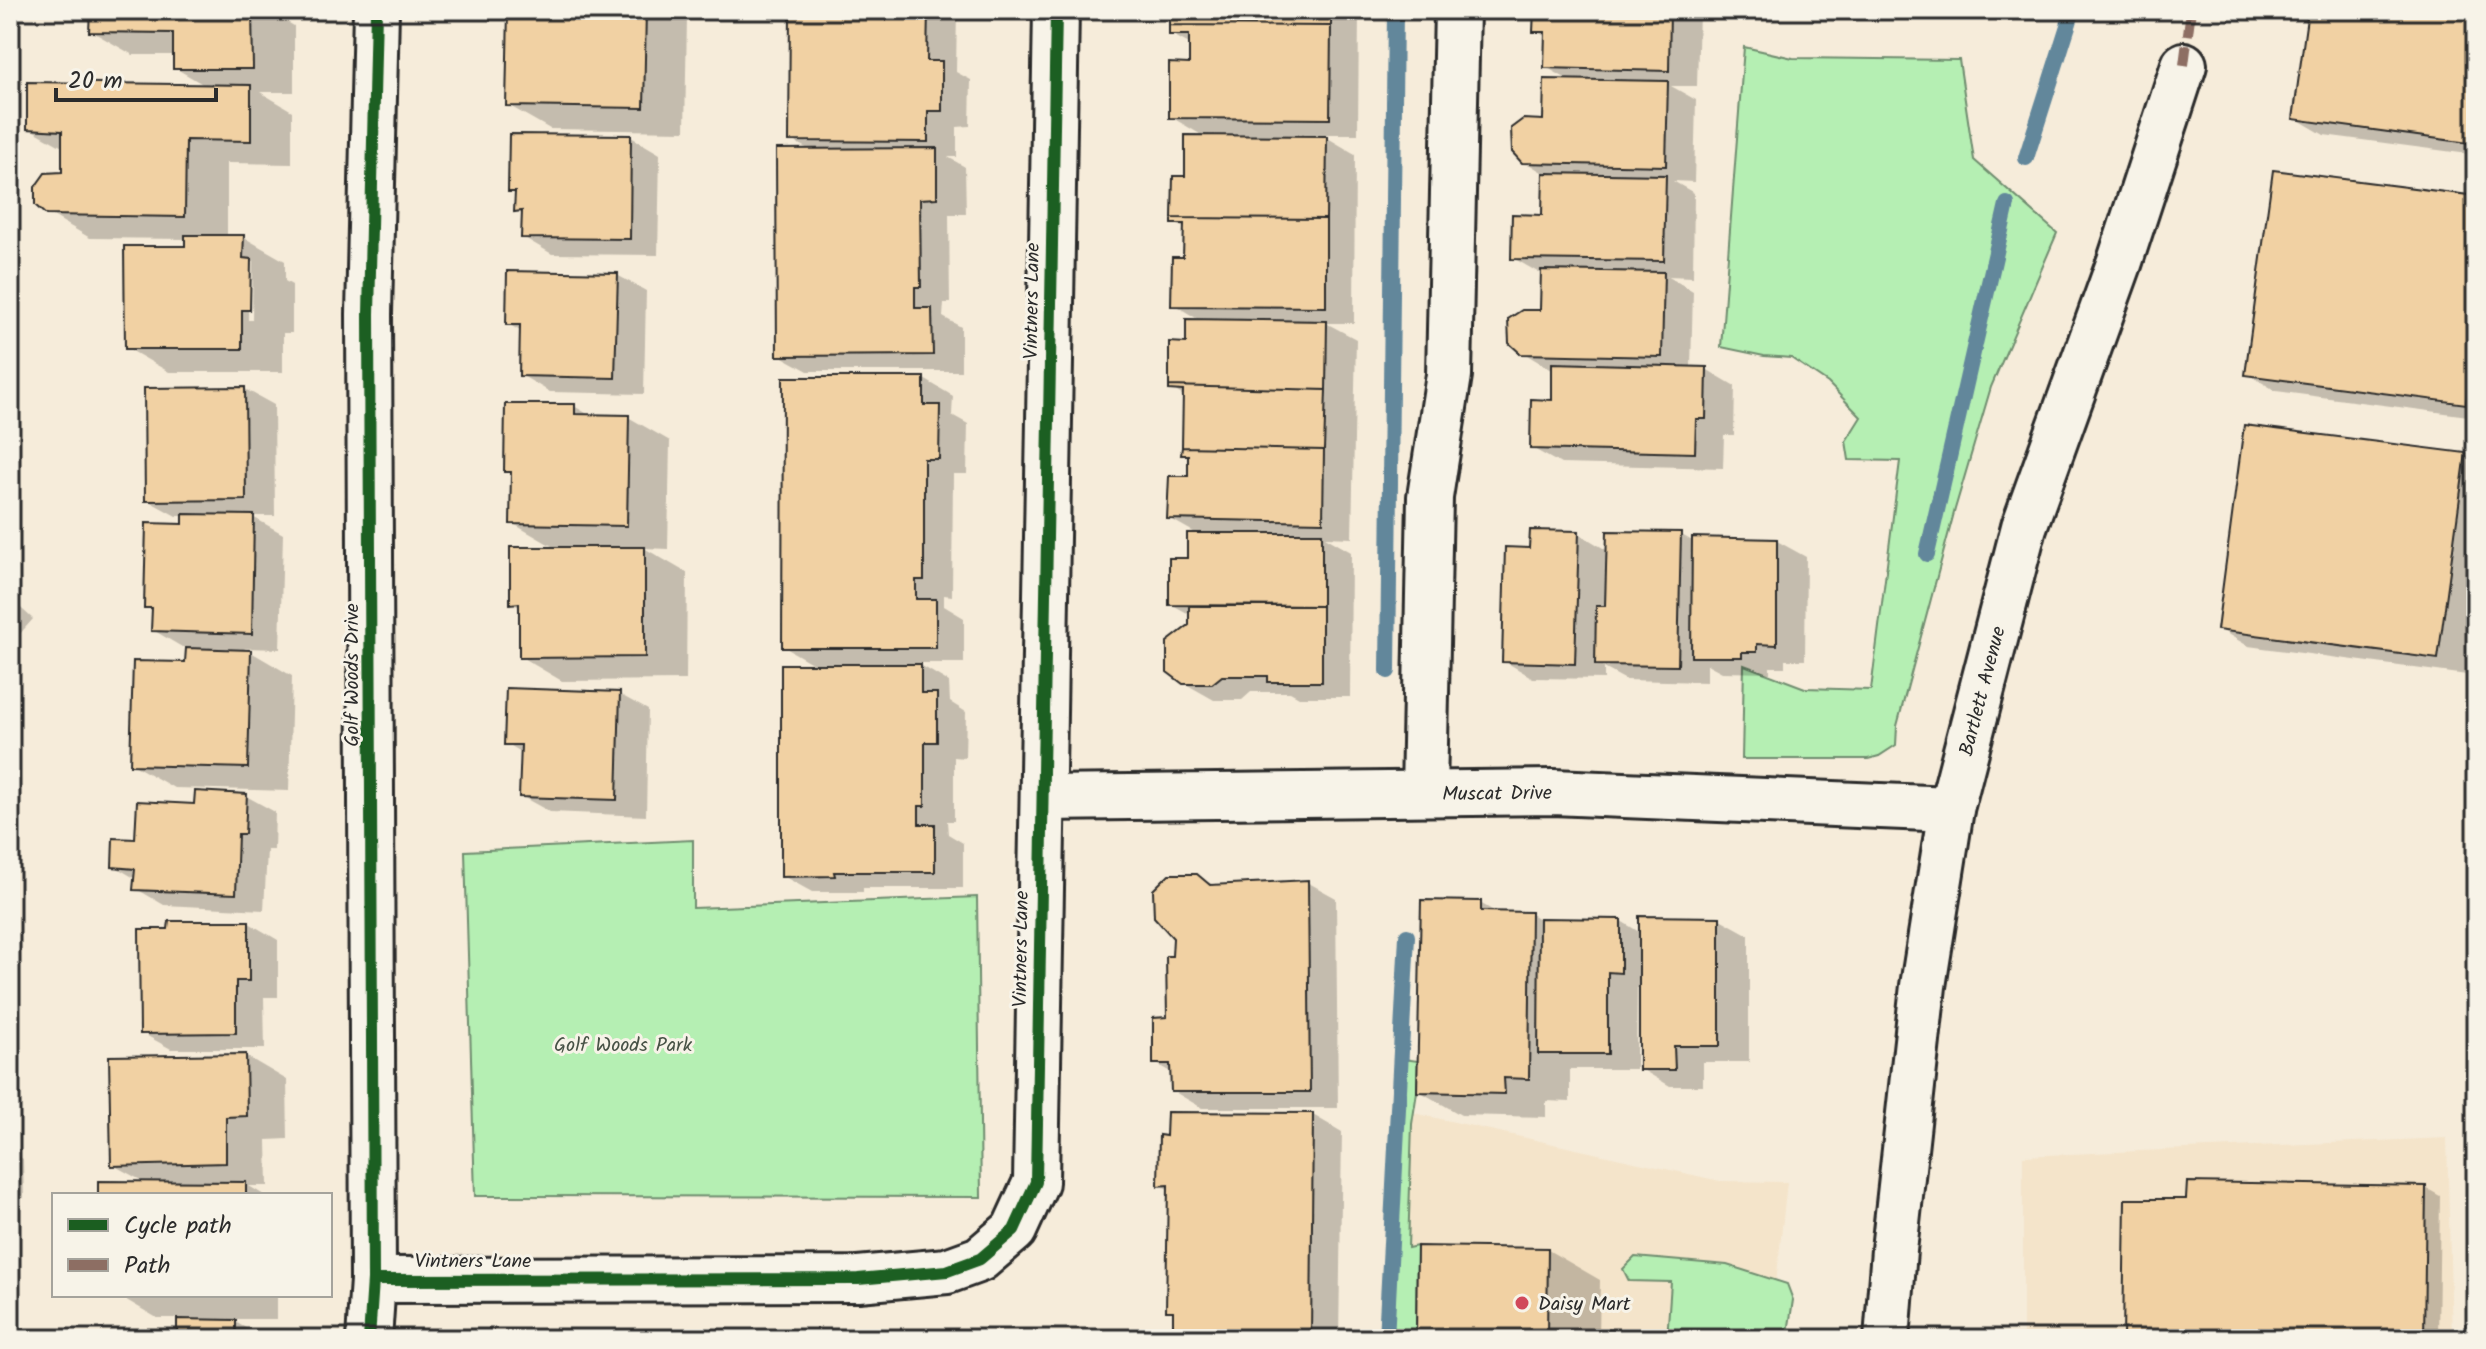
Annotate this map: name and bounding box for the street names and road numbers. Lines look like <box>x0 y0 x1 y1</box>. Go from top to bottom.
street label: Vintners Lane <box>1016 242 1050 360</box>
street label: Golf Woods Drive <box>337 603 369 747</box>
street label: Bartlett Avenue <box>1951 623 2016 760</box>
street label: Muscat Drive <box>1442 778 1552 811</box>
street label: Vintners Lane <box>1005 890 1039 1008</box>
street label: Vintners Lane <box>415 1246 531 1278</box>

